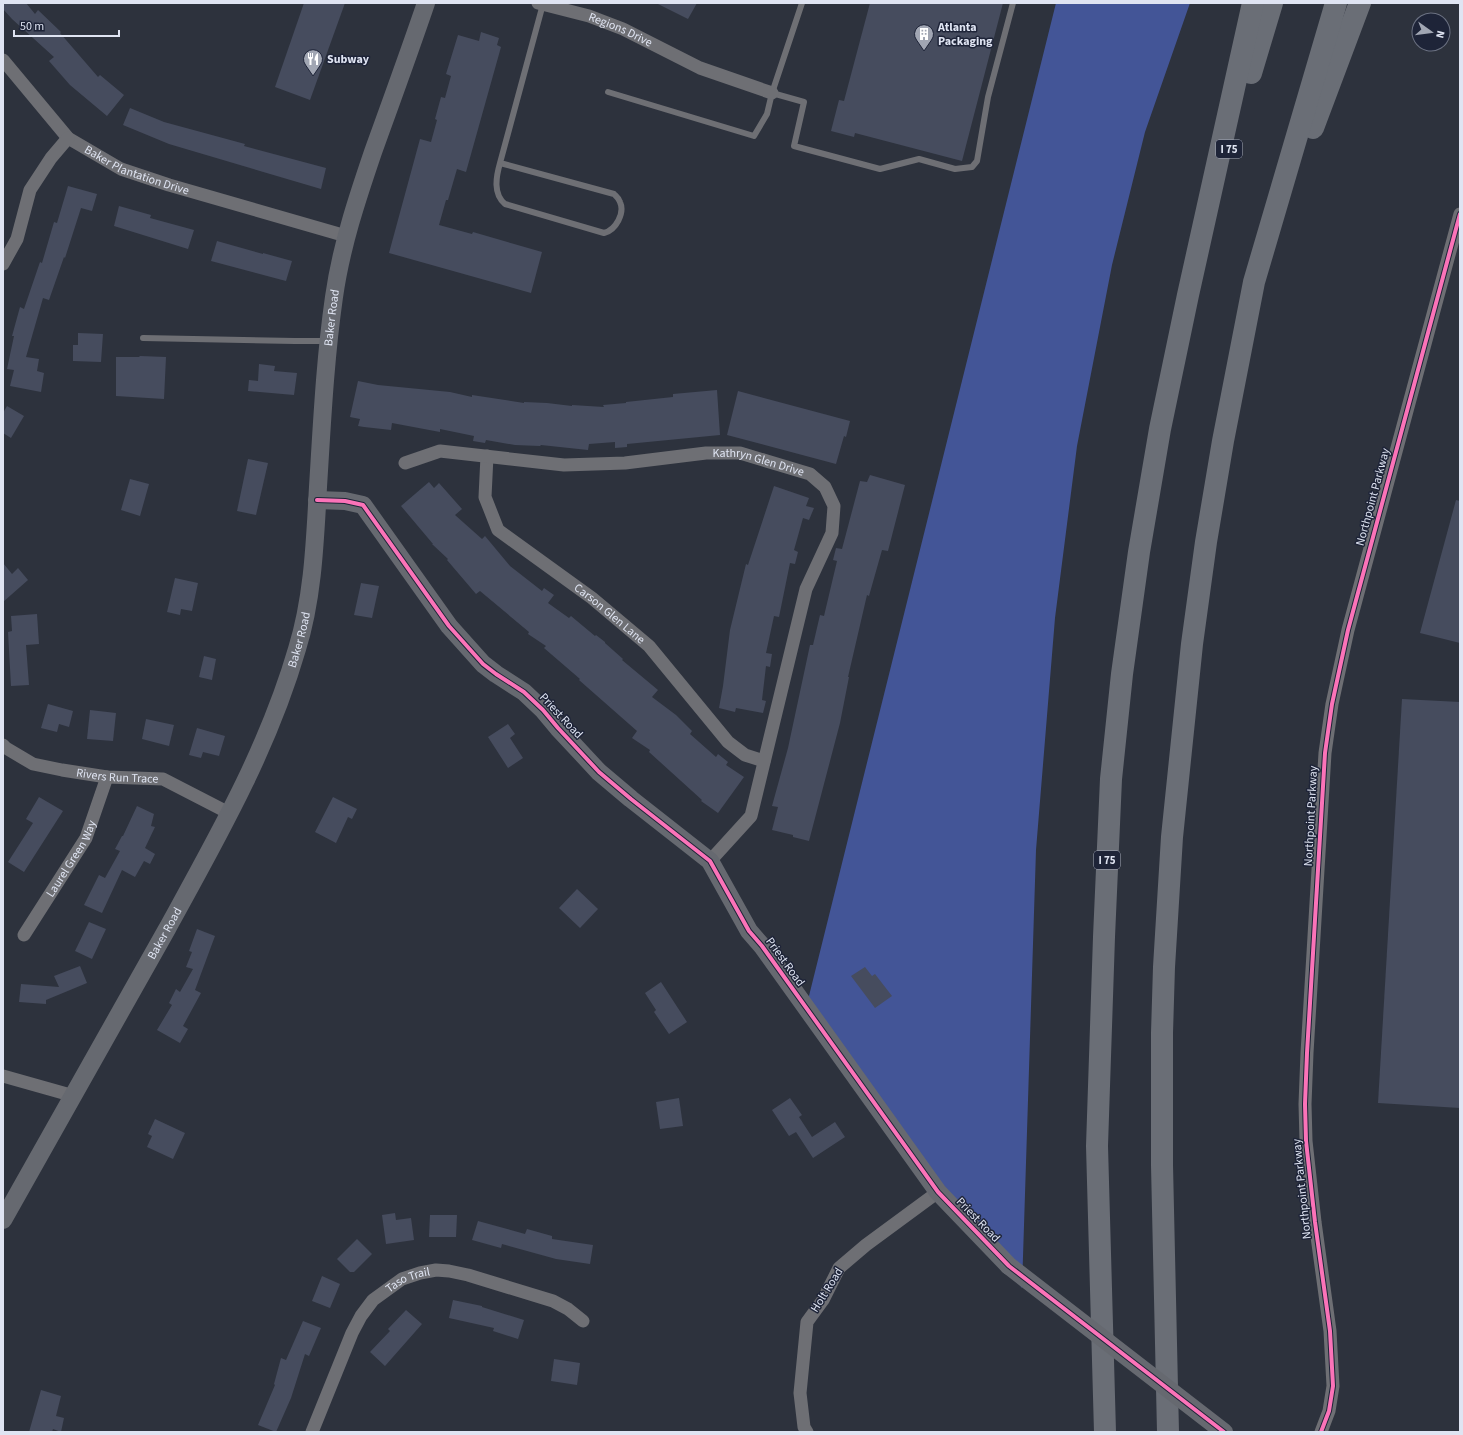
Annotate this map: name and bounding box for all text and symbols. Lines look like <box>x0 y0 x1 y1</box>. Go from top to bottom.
street label: Regions Drive <box>586 8 655 51</box>
scale bar <box>14 12 119 38</box>
north arrow <box>1411 12 1451 52</box>
text: 50 m <box>20 18 44 35</box>
place label: Atlanta Packaging <box>937 19 993 50</box>
building icon: Atlanta Packaging <box>913 23 935 51</box>
text: N <box>1432 29 1448 40</box>
restaurant icon: Subway <box>302 48 324 76</box>
place label: Subway <box>327 51 370 68</box>
road number: I 75 <box>1216 140 1242 158</box>
street label: Baker Plantation Drive <box>81 141 191 199</box>
street label: Baker Road <box>320 288 344 347</box>
street label: Kathryn Glen Drive <box>713 445 806 480</box>
street label: Northpoint Parkway <box>1352 446 1394 548</box>
street label: Carson Glen Lane <box>571 579 649 648</box>
street label: Baker Road <box>283 610 315 670</box>
street label: Priest Road <box>535 689 587 743</box>
street label: Rivers Run Trace <box>75 764 159 787</box>
street label: Northpoint Parkway <box>1300 765 1322 867</box>
street label: Laurel Green Way <box>42 817 100 900</box>
road number: I 75 <box>1094 851 1120 869</box>
street label: Baker Road <box>143 904 186 962</box>
street label: Priest Road <box>761 934 809 990</box>
street label: Northpoint Parkway <box>1288 1138 1316 1240</box>
street label: Priest Road <box>952 1194 1004 1246</box>
street label: Taso Trail <box>382 1263 431 1297</box>
street label: Holt Road <box>807 1264 847 1316</box>

